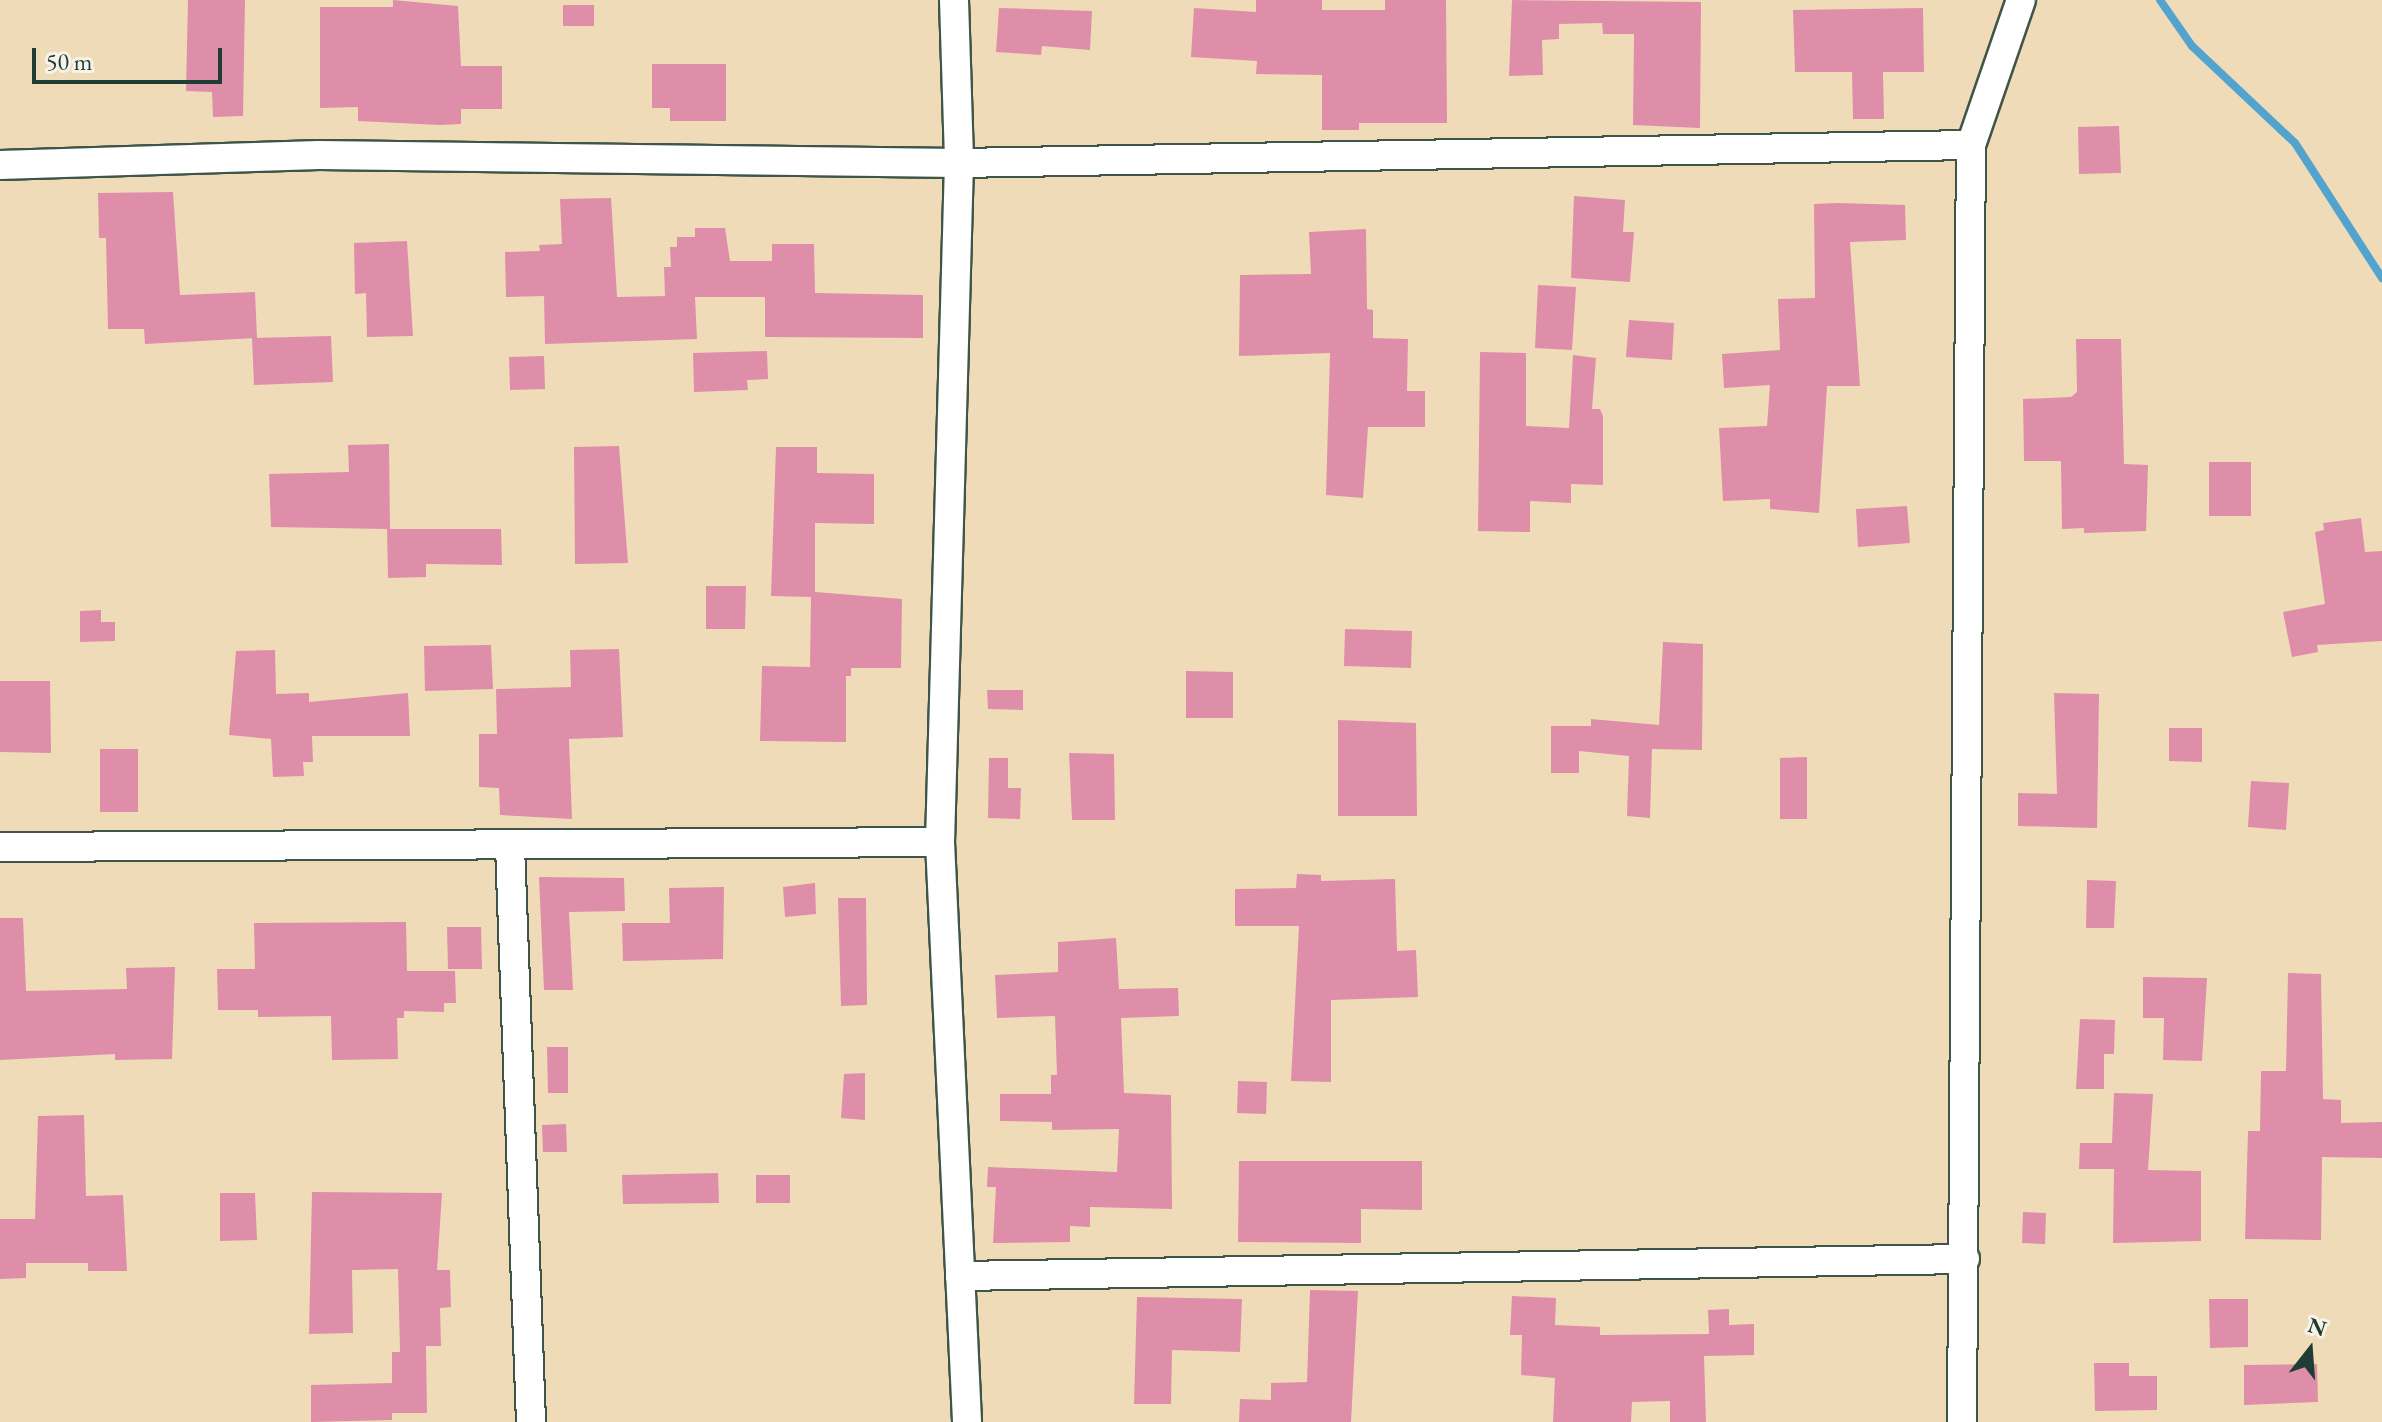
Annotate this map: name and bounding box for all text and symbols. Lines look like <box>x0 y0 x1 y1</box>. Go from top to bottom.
scale bar <box>36 32 226 82</box>
text: 50 m <box>46 46 93 77</box>
north arrow <box>2270 1310 2350 1390</box>
text: N <box>2304 1310 2330 1343</box>

